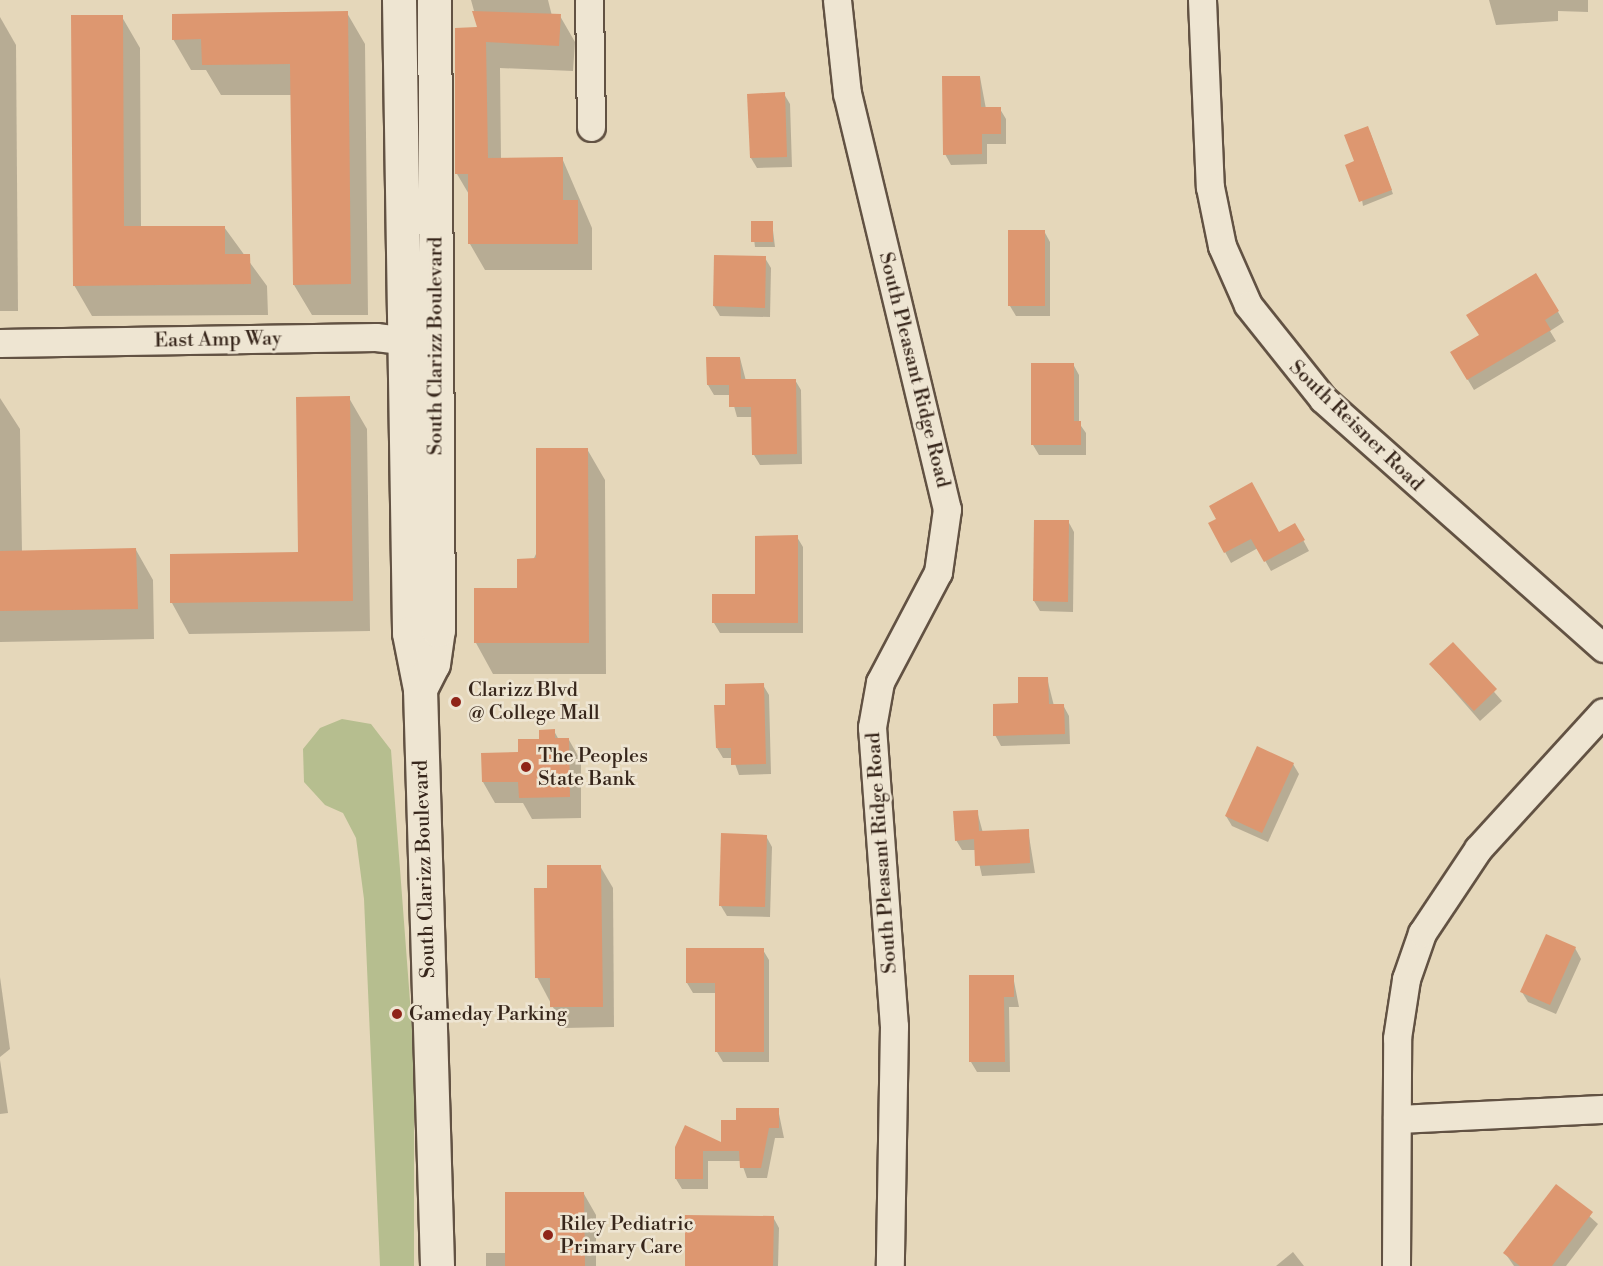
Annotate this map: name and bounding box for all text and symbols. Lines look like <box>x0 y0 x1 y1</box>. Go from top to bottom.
street label: South Clarizz Boulevard <box>424 237 448 455</box>
street label: South Pleasant Ridge Road <box>873 250 955 490</box>
street label: East Amp Way <box>154 327 282 353</box>
street label: South Reisner Road <box>1284 356 1428 496</box>
place label: Clarizz Blvd @ College Mall <box>468 678 600 725</box>
marker: Clarizz Blvd @ College Mall <box>449 695 463 709</box>
street label: South Pleasant Ridge Road <box>862 732 902 974</box>
place label: The Peoples State Bank <box>538 744 648 791</box>
street label: South Clarizz Boulevard <box>409 759 441 979</box>
marker: The Peoples State Bank <box>519 760 533 774</box>
place label: Gameday Parking <box>409 1002 567 1026</box>
marker: Gameday Parking <box>390 1007 404 1021</box>
place label: Riley Pediatric Primary Care <box>560 1212 694 1259</box>
marker: Riley Pediatric Primary Care <box>541 1228 555 1242</box>

